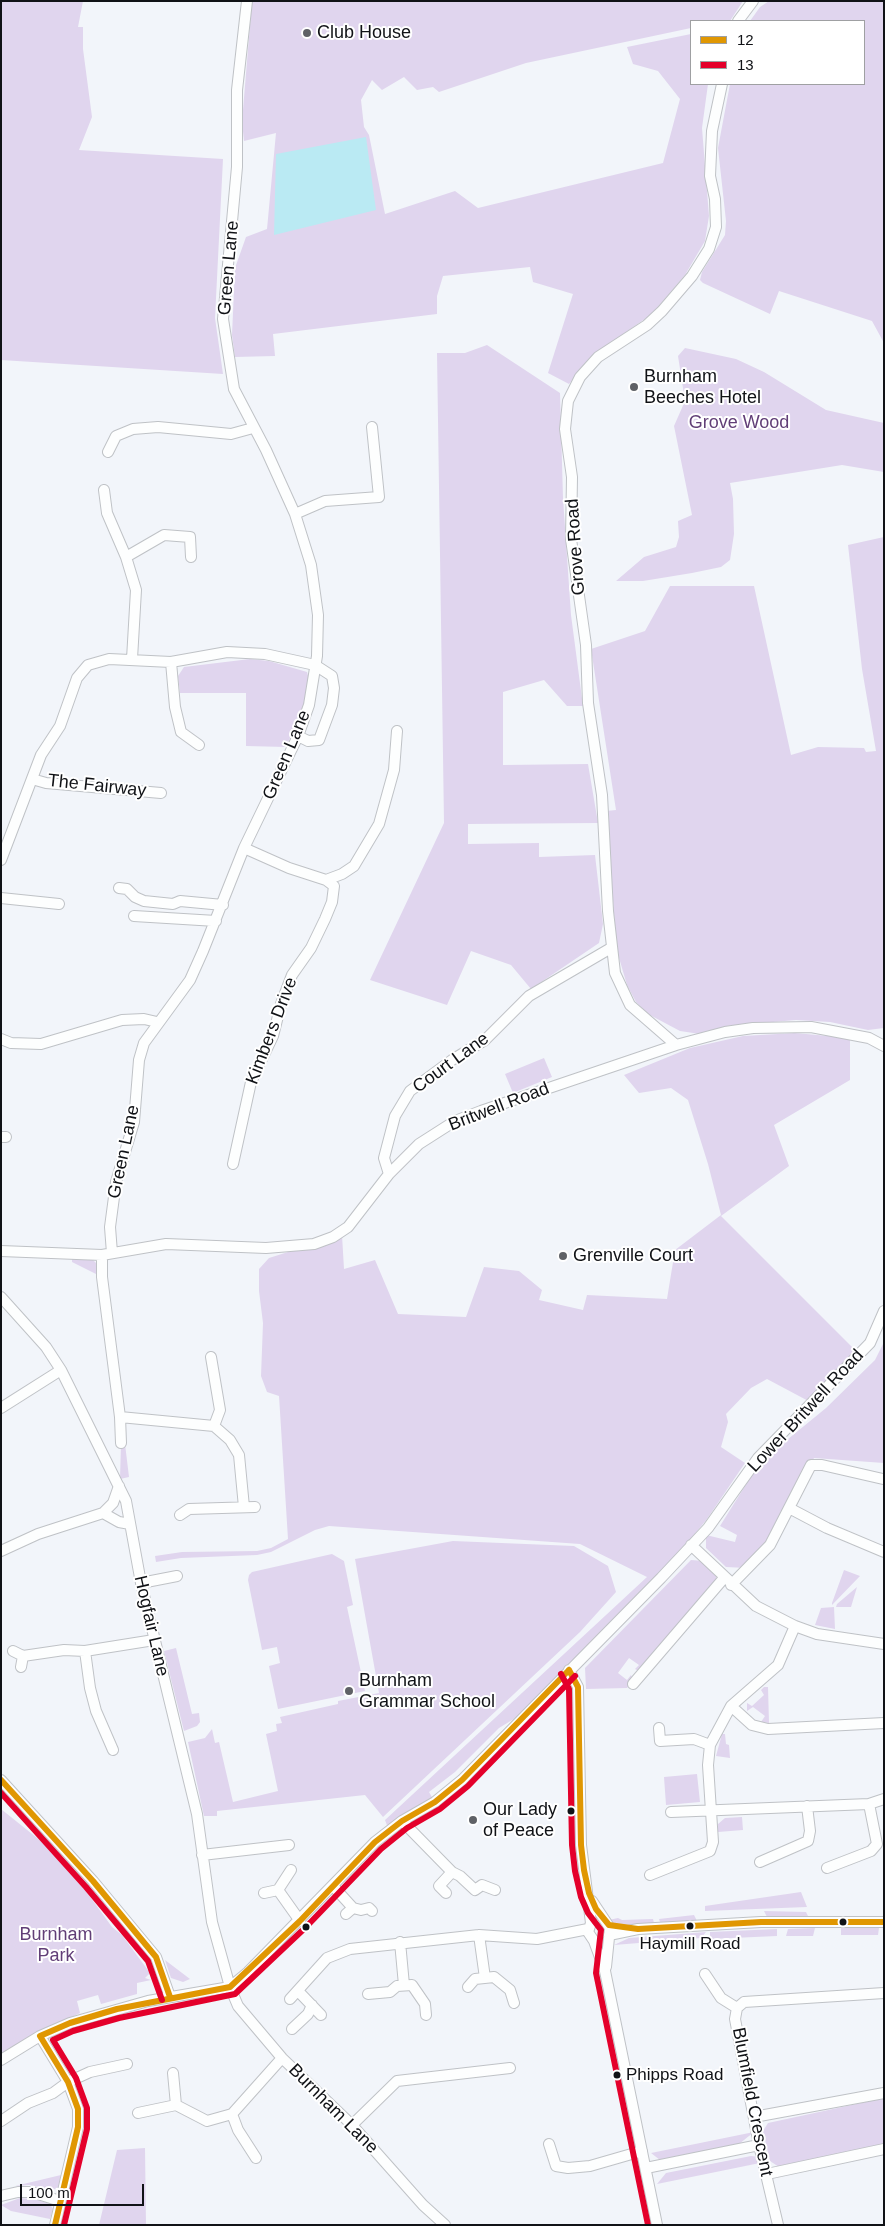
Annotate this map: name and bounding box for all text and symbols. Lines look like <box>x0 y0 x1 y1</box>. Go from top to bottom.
legend <box>690 20 865 85</box>
place label: Club House <box>317 22 411 44</box>
marker: Club House <box>301 27 313 39</box>
text: 12 <box>737 31 754 48</box>
text: 13 <box>737 56 754 73</box>
street label: Green Lane <box>214 220 244 316</box>
place label: Burnham Beeches Hotel <box>644 366 761 408</box>
marker: Burnham Beeches Hotel <box>628 381 640 393</box>
park label: Grove Wood <box>689 412 789 434</box>
street label: Grove Road <box>562 498 590 596</box>
street label: Green Lane <box>258 707 316 803</box>
street label: The Fairway <box>47 770 147 802</box>
street label: Kimbers Drive <box>242 974 302 1088</box>
street label: Court Lane <box>409 1028 493 1098</box>
street label: Britwell Road <box>446 1078 552 1136</box>
street label: Green Lane <box>104 1103 144 1201</box>
place label: Grenville Court <box>573 1245 693 1267</box>
marker: Grenville Court <box>557 1250 569 1262</box>
street label: Lower Britwell Road <box>744 1345 868 1477</box>
street label: Hogfair Lane <box>129 1573 173 1679</box>
place label: Burnham Grammar School <box>359 1670 495 1712</box>
marker: Burnham Grammar School <box>343 1685 355 1697</box>
place label: Our Lady of Peace <box>483 1799 557 1842</box>
unlabelled marker <box>566 1806 576 1816</box>
marker: Our Lady of Peace <box>467 1814 479 1826</box>
unlabelled marker <box>838 1917 848 1927</box>
marker: Haymill Road <box>685 1921 695 1931</box>
unlabelled marker <box>301 1922 311 1932</box>
park label: Burnham Park <box>19 1924 93 1966</box>
place label: Haymill Road <box>639 1934 741 1954</box>
street label: Blumfield Crescent <box>727 2026 777 2178</box>
street label: Burnham Lane <box>284 2060 382 2158</box>
place label: Phipps Road <box>626 2065 723 2085</box>
marker: Phipps Road <box>612 2070 622 2080</box>
scale bar <box>22 2174 146 2206</box>
text: 100 m <box>28 2184 70 2201</box>

